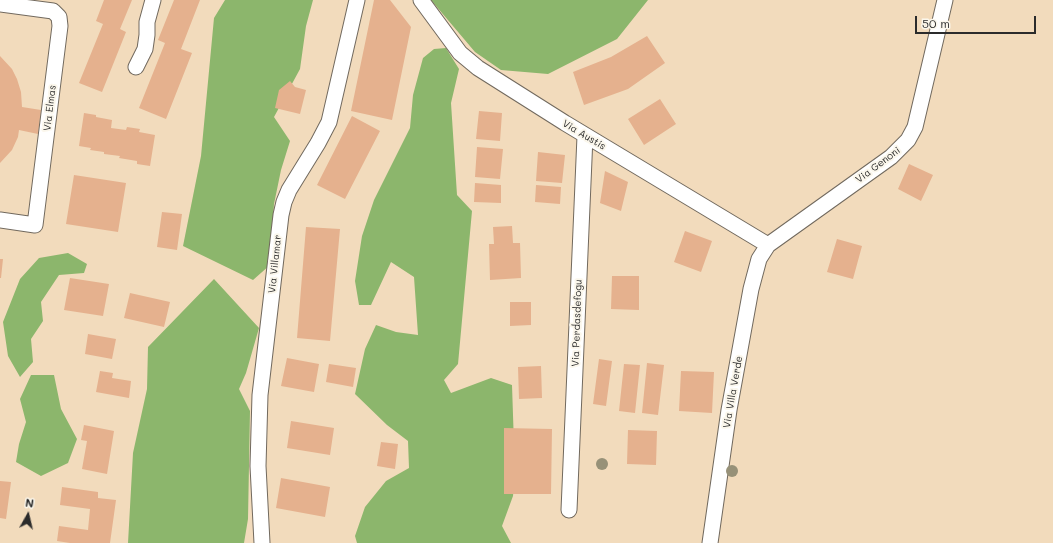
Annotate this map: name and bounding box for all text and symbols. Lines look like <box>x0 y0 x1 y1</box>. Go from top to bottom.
scale bar <box>917 8 1038 34</box>
text: 50 m <box>922 15 950 31</box>
street label: Via Elmas <box>41 84 59 132</box>
street label: Via Austis <box>560 117 608 153</box>
street label: Via Genoni <box>853 144 903 186</box>
street label: Via Villamar <box>266 234 284 294</box>
street label: Via Perdasdefogu <box>569 279 585 367</box>
street label: Via Villa Verde <box>721 355 745 429</box>
north arrow <box>8 495 48 535</box>
text: N <box>25 495 35 511</box>

